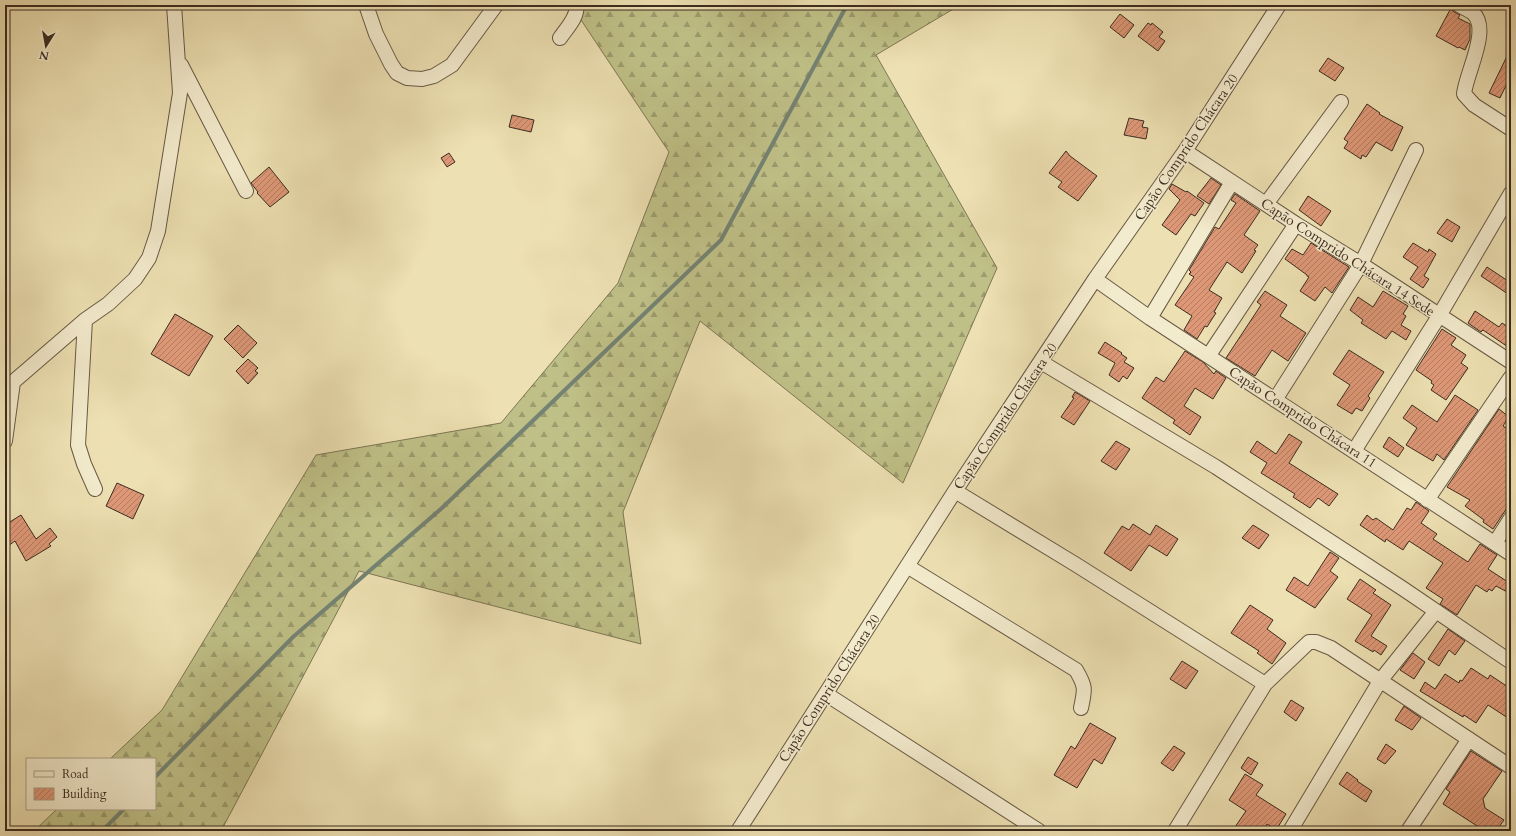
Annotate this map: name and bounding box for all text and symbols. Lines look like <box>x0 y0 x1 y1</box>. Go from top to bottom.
north arrow <box>26 26 66 66</box>
text: N <box>38 47 50 64</box>
street label: Capão Comprido Chácara 20 <box>1130 70 1243 224</box>
street label: Capão Comprido Chácara 14 Sede <box>1257 194 1438 321</box>
street label: Capão Comprido Chácara 20 <box>949 339 1062 493</box>
street label: Capão Comprido Chácara 11 <box>1225 362 1381 473</box>
street label: Capão Comprido Chácara 20 <box>774 610 885 766</box>
legend <box>26 758 156 810</box>
text: Road <box>62 766 89 782</box>
text: Building <box>62 786 107 802</box>

